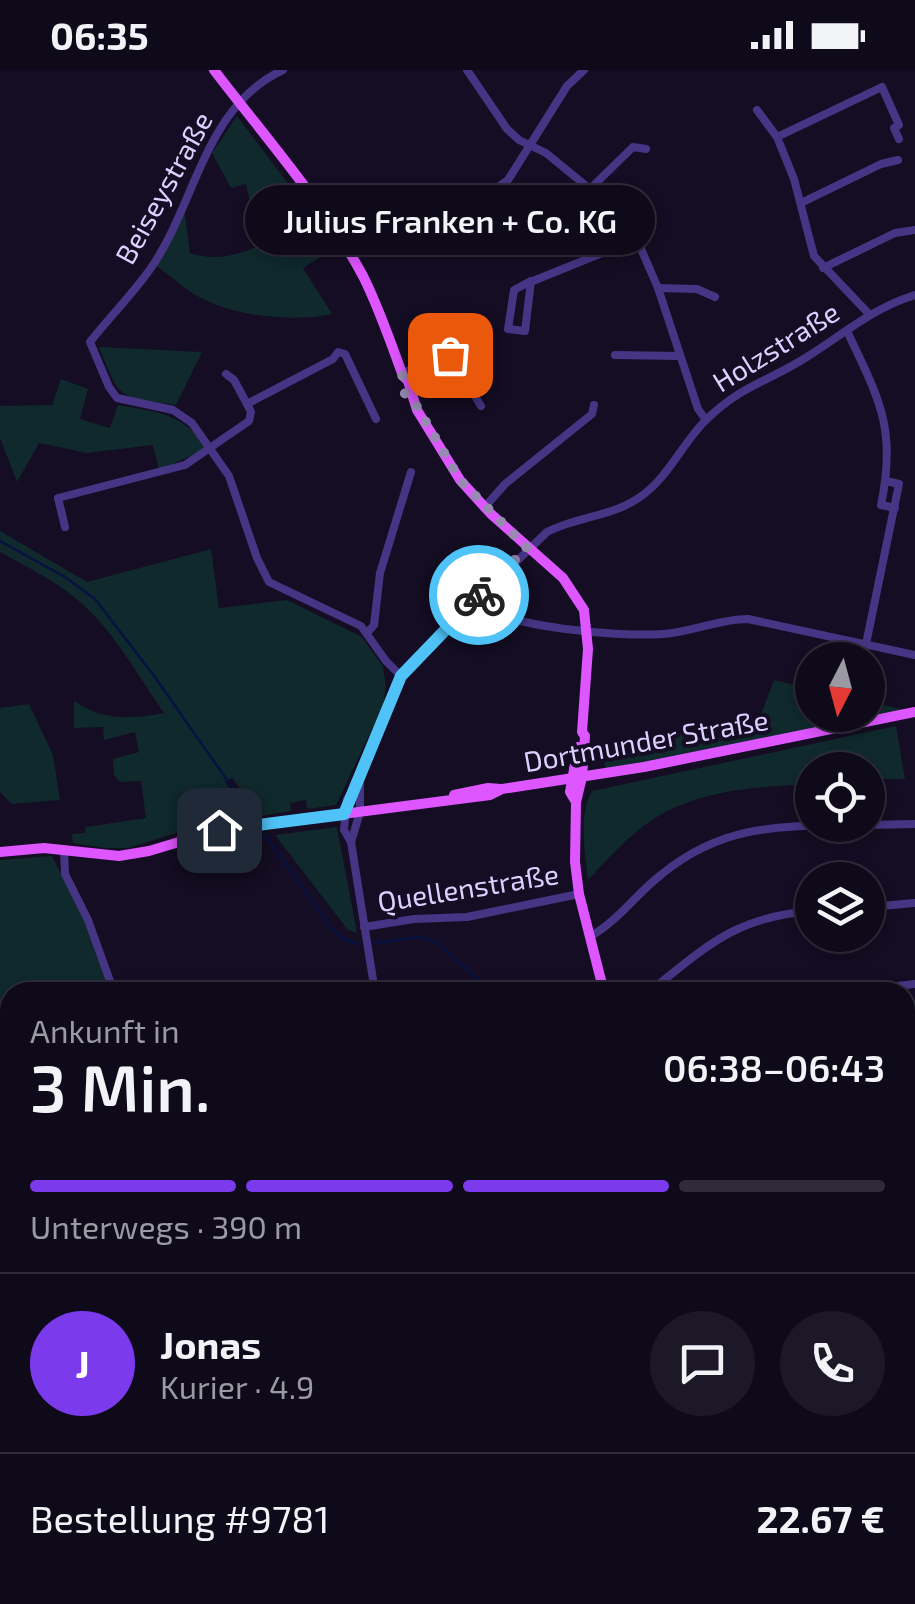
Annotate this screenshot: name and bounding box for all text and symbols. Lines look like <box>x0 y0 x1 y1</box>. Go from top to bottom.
text: 06:35 <box>50 12 149 58</box>
street label: Beiseystraße <box>107 105 219 270</box>
callout: Julius Franken + Co. KG <box>245 185 655 255</box>
text: Julius Franken + Co. KG <box>283 201 617 239</box>
street label: Holzstraße <box>706 294 845 398</box>
pin <box>408 313 493 398</box>
icon: bag <box>423 328 478 383</box>
courier <box>429 545 529 645</box>
icon: bike <box>452 568 507 623</box>
north arrow <box>795 642 885 732</box>
map controls <box>795 642 885 952</box>
street label: Dortmunder Straße <box>521 702 771 778</box>
button: locate <box>795 752 885 842</box>
pin <box>177 788 262 873</box>
icon: home <box>192 803 247 858</box>
street label: Quellenstraße <box>375 856 561 918</box>
button: layers <box>795 862 885 952</box>
text: Ankunft in <box>30 1011 180 1049</box>
text: 06:38–06:43 <box>663 1044 885 1090</box>
text: 3 Min. <box>30 1047 210 1125</box>
text: Unterwegs · 390 m <box>30 1207 302 1245</box>
button: chat <box>650 1311 755 1416</box>
button: phone <box>780 1311 885 1416</box>
text: Jonas <box>160 1321 261 1367</box>
text: J <box>75 1340 90 1386</box>
text: Kurier · 4.9 <box>160 1367 314 1405</box>
text: Bestellung #9781 <box>30 1495 330 1541</box>
text: 22.67 € <box>756 1495 885 1541</box>

